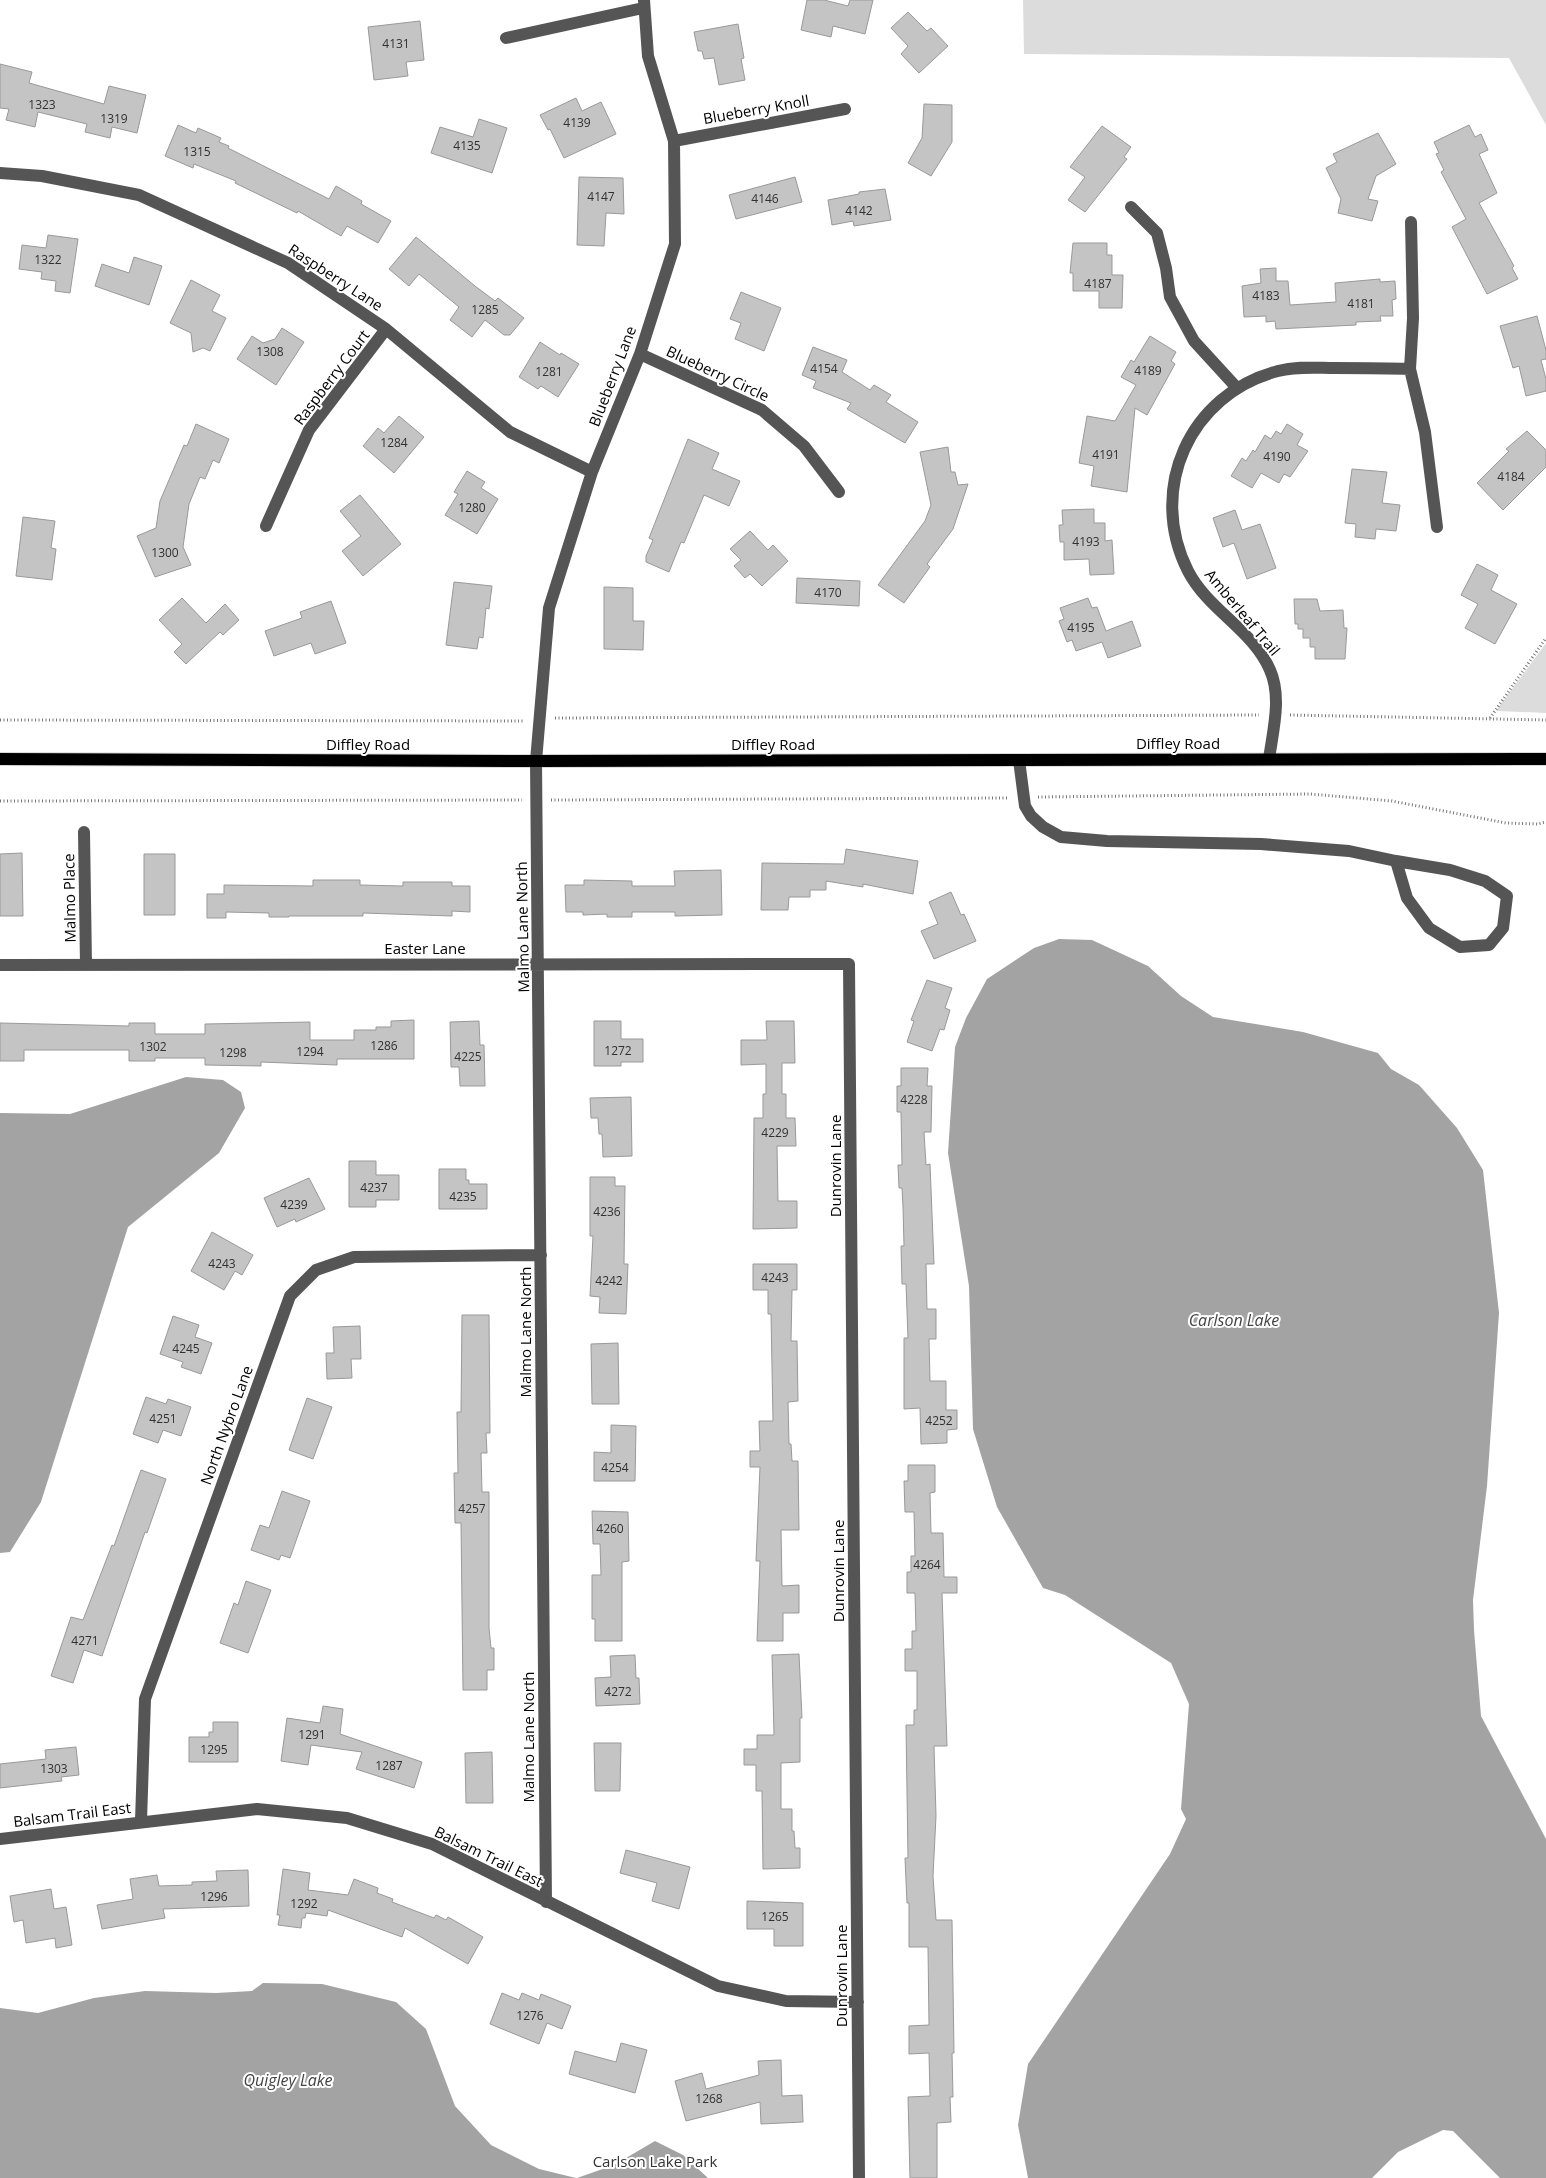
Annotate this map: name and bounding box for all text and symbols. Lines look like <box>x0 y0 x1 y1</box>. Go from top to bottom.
house number: 4131 <box>382 35 410 52</box>
street label: Blueberry Knoll <box>701 90 811 128</box>
house number: 1323 <box>28 96 56 113</box>
house number: 1319 <box>100 110 128 127</box>
house number: 4139 <box>563 114 591 131</box>
house number: 4135 <box>453 137 481 154</box>
house number: 1315 <box>183 143 211 160</box>
house number: 4147 <box>587 188 615 205</box>
house number: 4146 <box>751 190 779 207</box>
house number: 4142 <box>845 202 873 219</box>
street label: Raspberry Lane <box>285 239 387 315</box>
house number: 1322 <box>34 251 62 268</box>
house number: 4187 <box>1084 275 1112 292</box>
house number: 4183 <box>1252 287 1280 304</box>
house number: 4181 <box>1347 295 1375 312</box>
house number: 1285 <box>471 301 499 318</box>
street label: Blueberry Lane <box>584 323 640 429</box>
street label: Raspberry Court <box>289 325 373 429</box>
street label: Blueberry Circle <box>663 340 773 406</box>
house number: 1308 <box>256 343 284 360</box>
house number: 4154 <box>810 360 838 377</box>
house number: 4189 <box>1134 362 1162 379</box>
house number: 1281 <box>535 363 563 380</box>
house number: 1284 <box>380 434 408 451</box>
house number: 4191 <box>1092 446 1120 463</box>
house number: 4190 <box>1263 448 1291 465</box>
house number: 4184 <box>1497 468 1525 485</box>
house number: 1280 <box>458 499 486 516</box>
house number: 4193 <box>1072 533 1100 550</box>
house number: 1300 <box>151 544 179 561</box>
street label: Amberleaf Trail <box>1201 565 1285 659</box>
house number: 4170 <box>814 584 842 601</box>
house number: 4195 <box>1067 619 1095 636</box>
street label: Diffley Road <box>1136 733 1220 753</box>
street label: Diffley Road <box>326 734 410 754</box>
street label: Diffley Road <box>731 734 815 754</box>
street label: Malmo Place <box>58 853 80 943</box>
street label: Malmo Lane North <box>511 861 533 993</box>
street label: Easter Lane <box>384 938 466 958</box>
house number: 1286 <box>370 1037 398 1054</box>
house number: 1302 <box>139 1038 167 1055</box>
house number: 1272 <box>604 1042 632 1059</box>
house number: 1294 <box>296 1043 324 1060</box>
house number: 1298 <box>219 1044 247 1061</box>
house number: 4225 <box>454 1048 482 1065</box>
house number: 4228 <box>900 1091 928 1108</box>
street label: Dunrovin Lane <box>825 1115 845 1217</box>
house number: 4229 <box>761 1124 789 1141</box>
house number: 4237 <box>360 1179 388 1196</box>
house number: 4235 <box>449 1188 477 1205</box>
house number: 4239 <box>280 1196 308 1213</box>
house number: 4236 <box>593 1203 621 1220</box>
house number: 4243 <box>208 1255 236 1272</box>
street label: Malmo Lane North <box>515 1266 535 1398</box>
house number: 4243 <box>761 1269 789 1286</box>
house number: 4242 <box>595 1272 623 1289</box>
water label: Carlson Lake <box>1189 1309 1279 1331</box>
house number: 4245 <box>172 1340 200 1357</box>
street label: North Nybro Lane <box>195 1363 257 1487</box>
house number: 4251 <box>149 1410 177 1427</box>
house number: 4252 <box>925 1412 953 1429</box>
house number: 4254 <box>601 1459 629 1476</box>
house number: 4257 <box>458 1500 486 1517</box>
house number: 4260 <box>596 1520 624 1537</box>
street label: Dunrovin Lane <box>828 1520 848 1622</box>
house number: 4264 <box>913 1556 941 1573</box>
house number: 4271 <box>71 1632 99 1649</box>
street label: Malmo Lane North <box>518 1671 538 1803</box>
house number: 4272 <box>604 1683 632 1700</box>
house number: 1291 <box>298 1726 326 1743</box>
house number: 1295 <box>200 1741 228 1758</box>
house number: 1287 <box>375 1757 403 1774</box>
house number: 1303 <box>40 1760 68 1777</box>
street label: Balsam Trail East <box>12 1797 132 1831</box>
street label: Balsam Trail East <box>431 1821 547 1891</box>
house number: 1296 <box>200 1888 228 1905</box>
house number: 1292 <box>290 1895 318 1912</box>
house number: 1265 <box>761 1908 789 1925</box>
street label: Dunrovin Lane <box>831 1925 851 2027</box>
house number: 1276 <box>516 2007 544 2024</box>
water label: Quigley Lake <box>243 2069 333 2091</box>
house number: 1268 <box>695 2090 723 2107</box>
park label: Carlson Lake Park <box>593 2151 717 2171</box>

